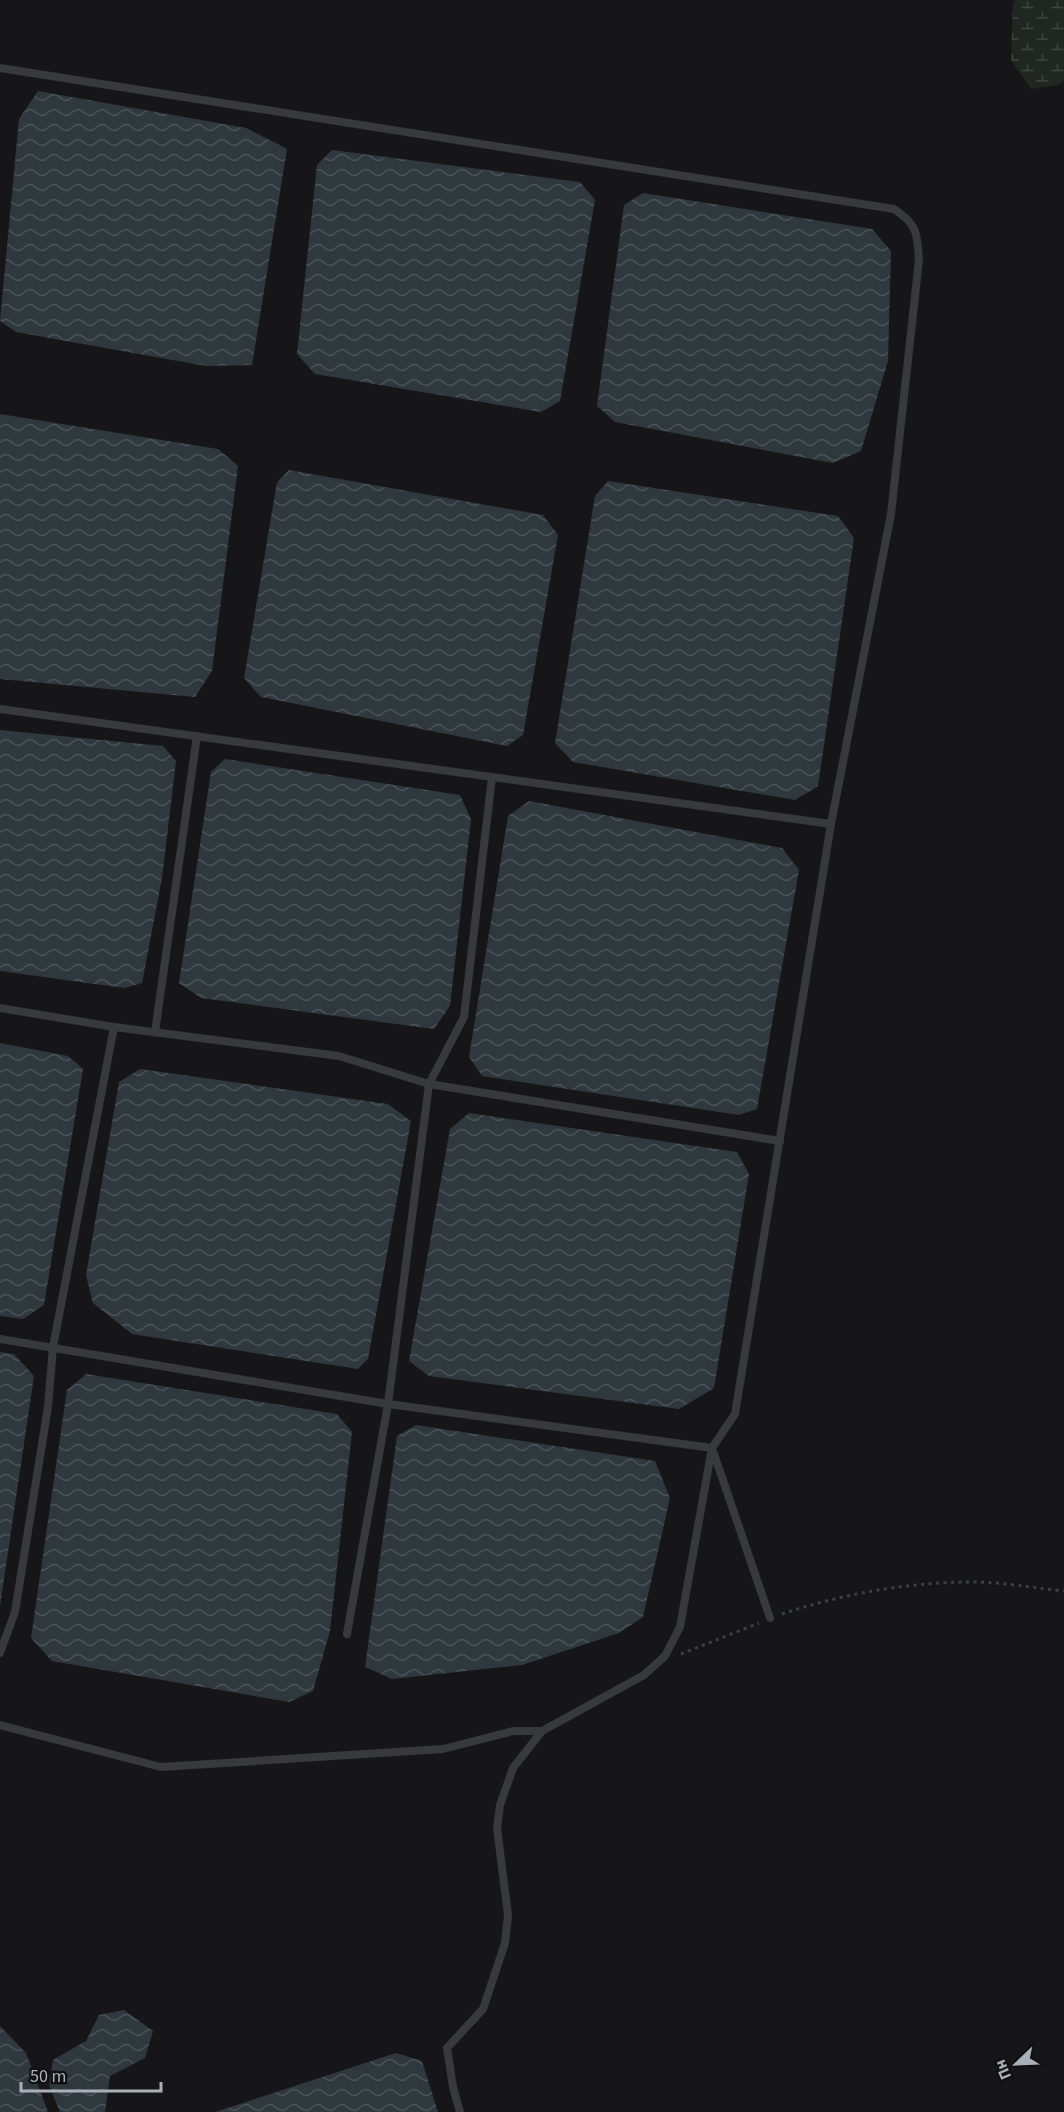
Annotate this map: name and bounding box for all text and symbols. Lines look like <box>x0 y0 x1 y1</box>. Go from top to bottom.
north arrow <box>986 2034 1046 2094</box>
scale bar <box>21 2055 160 2093</box>
text: Пн <box>989 2056 1017 2083</box>
text: 50 m <box>30 2064 66 2089</box>

